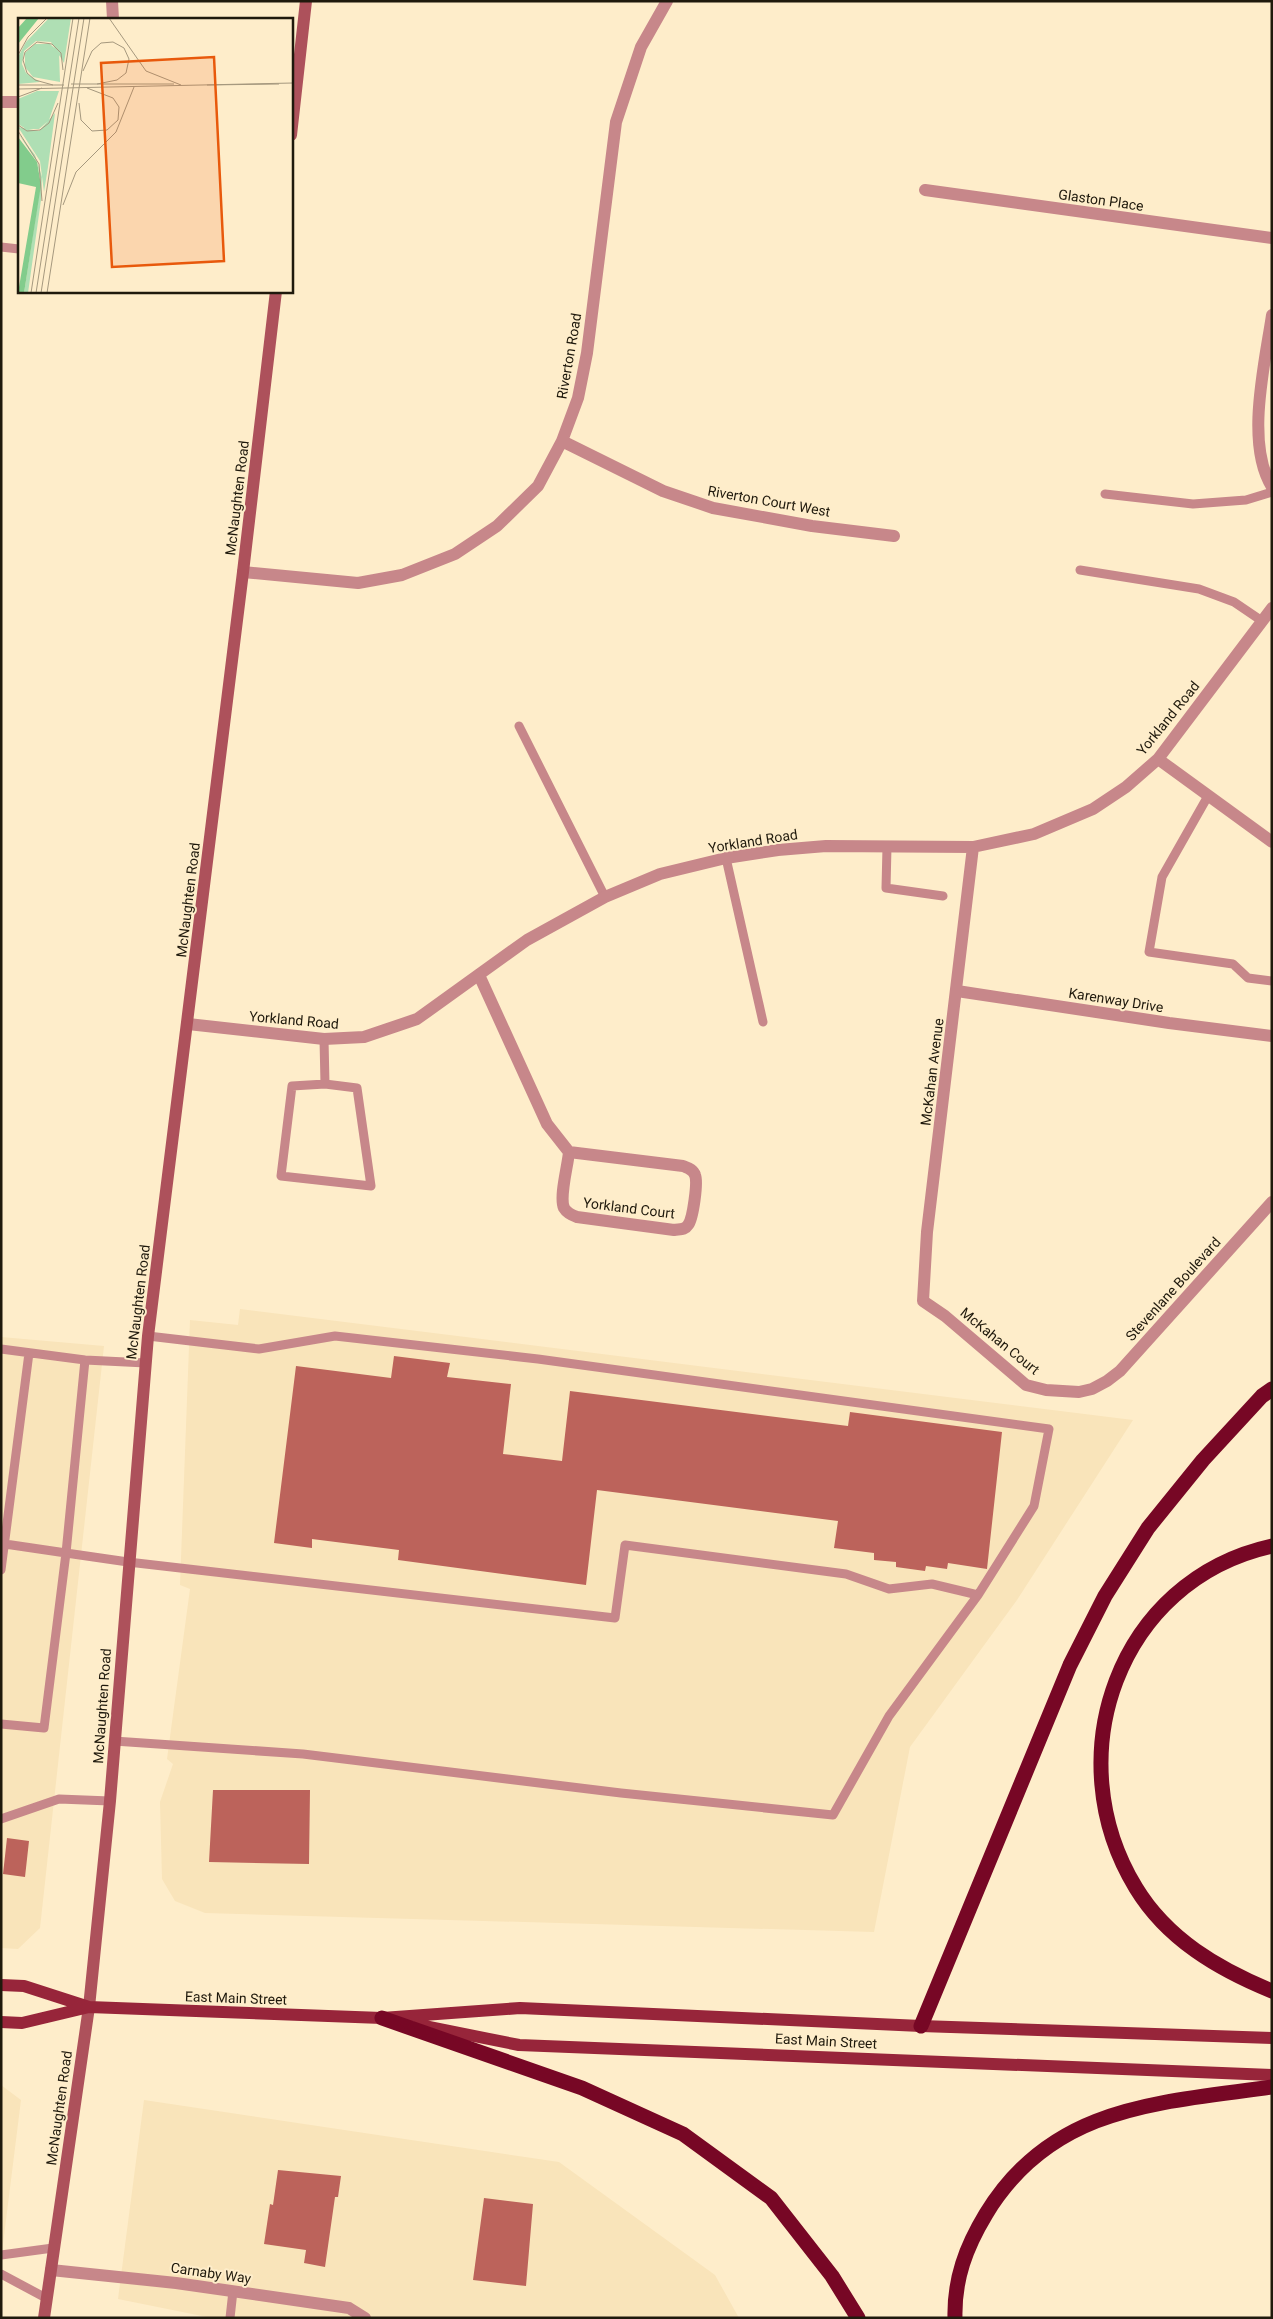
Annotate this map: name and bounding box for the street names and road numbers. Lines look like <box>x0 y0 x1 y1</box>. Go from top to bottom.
street label: Glaston Place <box>1057 186 1145 214</box>
street label: Riverton Road <box>554 312 584 400</box>
street label: McNaughten Road <box>222 440 252 556</box>
street label: Riverton Court West <box>706 482 832 520</box>
street label: Yorkland Road <box>1133 678 1203 758</box>
street label: Yorkland Road <box>707 826 799 856</box>
street label: McNaughten Road <box>173 842 203 958</box>
street label: Karenway Drive <box>1067 985 1165 1015</box>
street label: Yorkland Road <box>248 1008 340 1032</box>
street label: McKahan Avenue <box>917 1017 947 1127</box>
street label: Yorkland Court <box>582 1194 676 1222</box>
street label: Stevenlane Boulevard <box>1122 1234 1224 1344</box>
street label: McNaughten Road <box>123 1244 153 1360</box>
street label: McKahan Court <box>957 1304 1043 1378</box>
street label: McNaughten Road <box>90 1648 114 1764</box>
street label: East Main Street <box>185 1988 288 2008</box>
street label: East Main Street <box>775 2030 878 2052</box>
street label: McNaughten Road <box>43 2050 75 2166</box>
street label: Carnaby Way <box>170 2259 253 2287</box>

